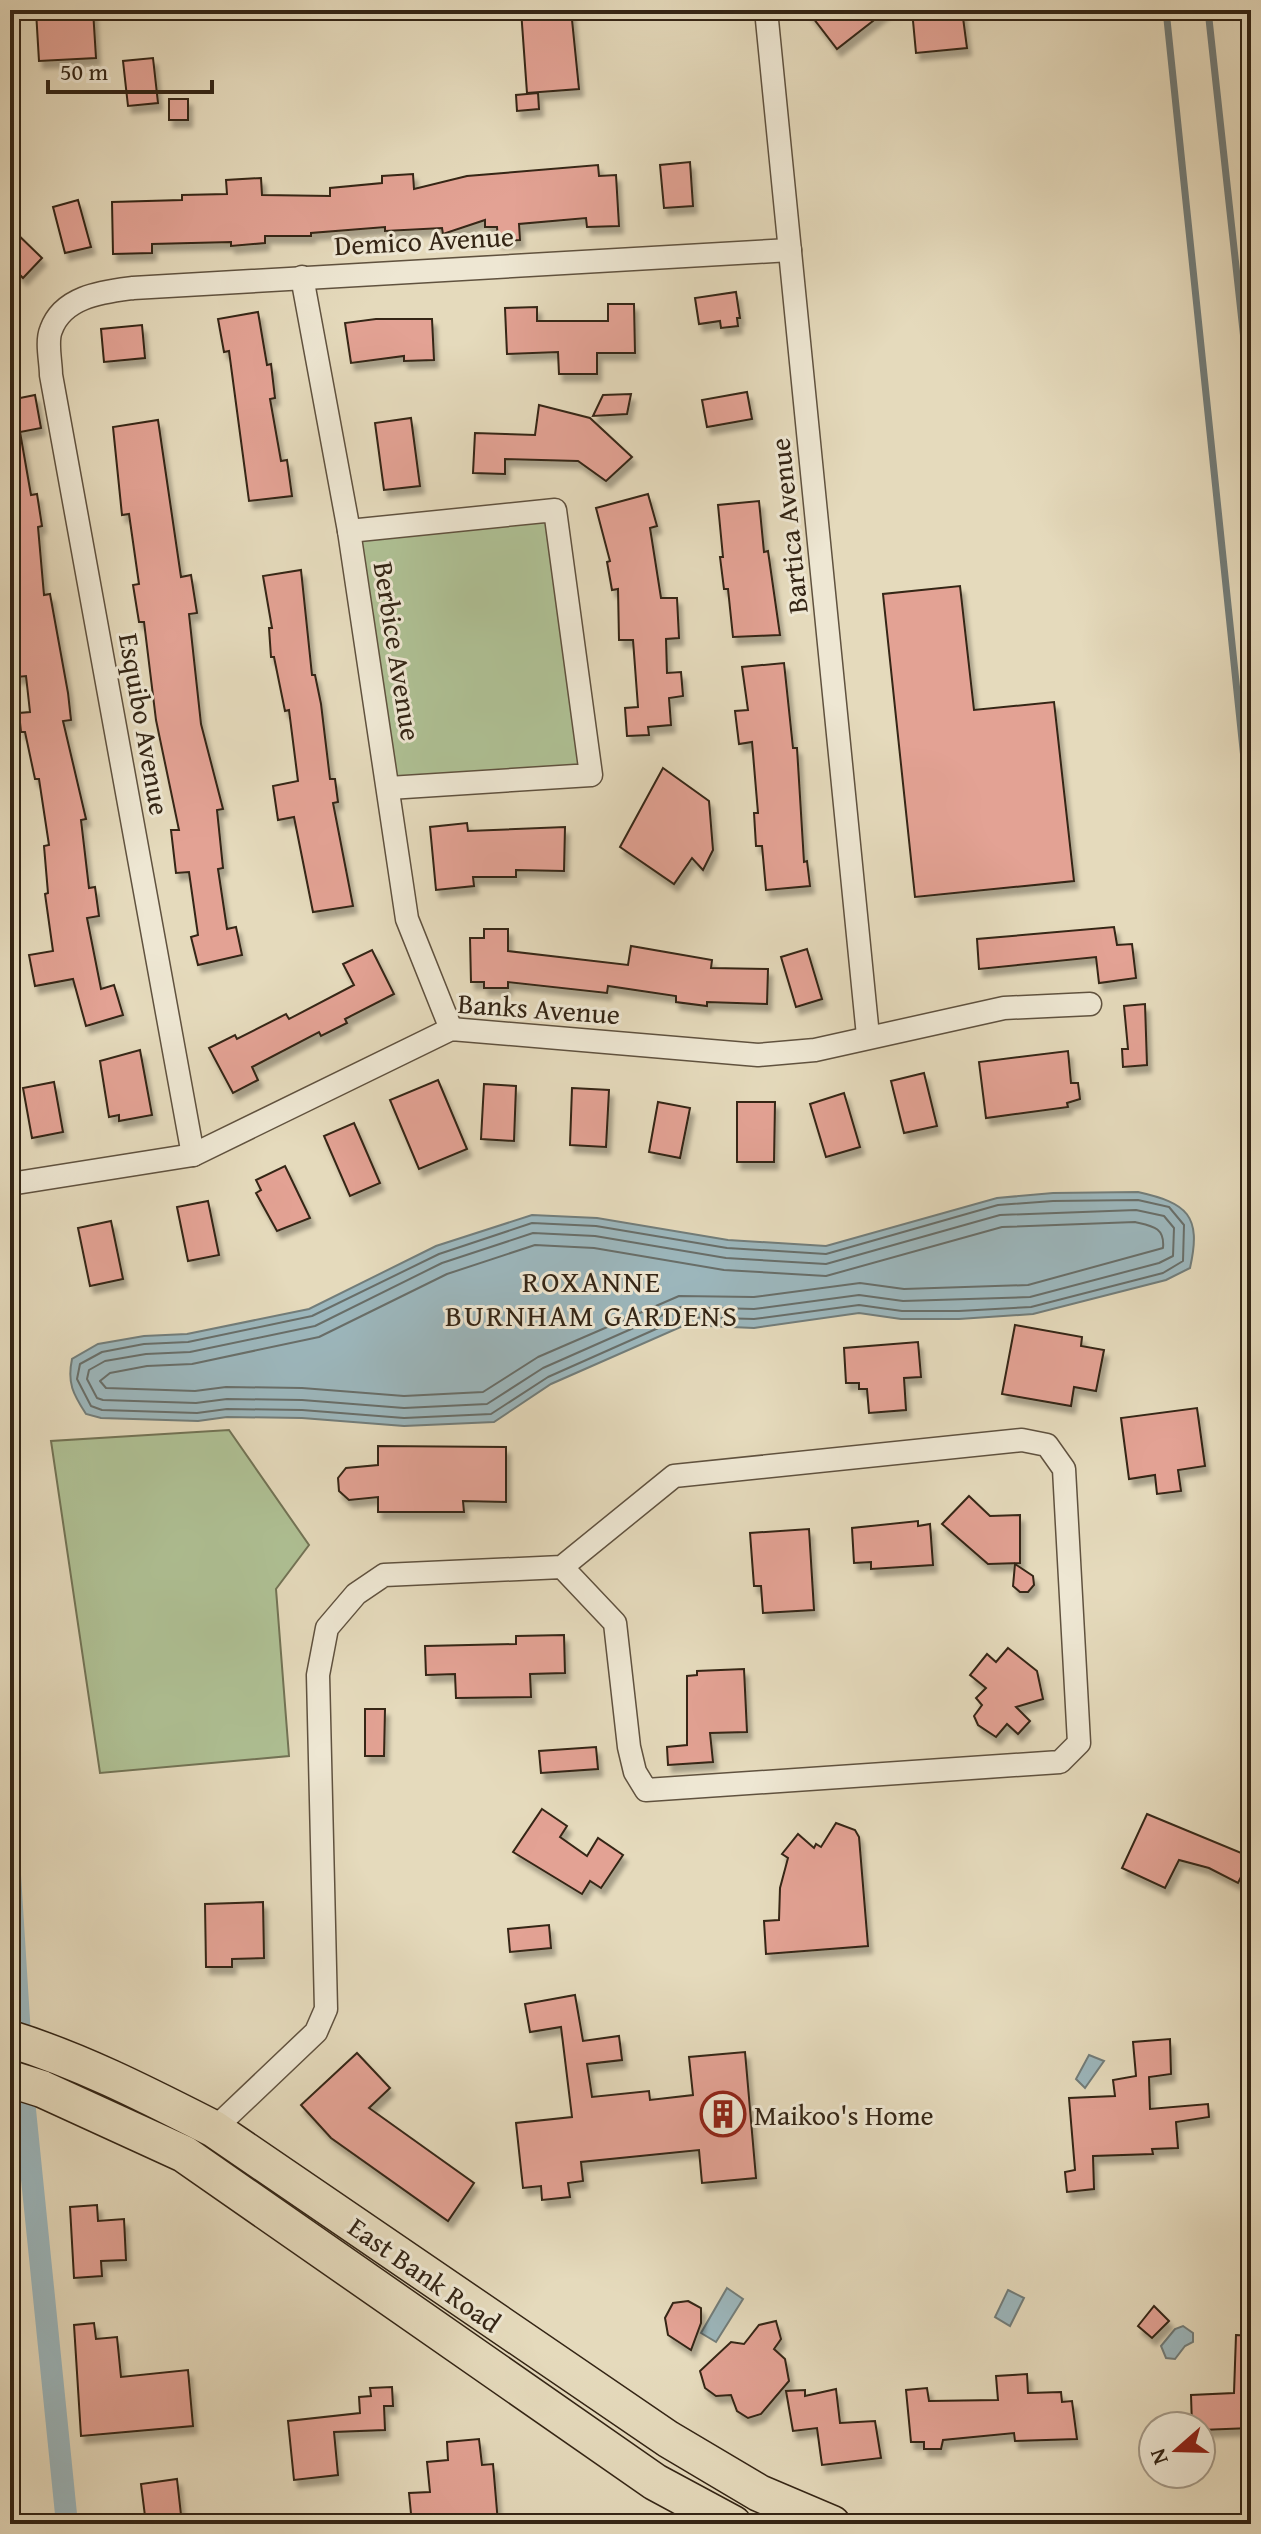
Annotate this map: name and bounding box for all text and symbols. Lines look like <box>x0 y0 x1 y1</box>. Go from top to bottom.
scale bar <box>48 44 212 94</box>
text: 50 m <box>60 54 108 89</box>
street label: Demico Avenue <box>333 215 515 265</box>
street label: Bartica Avenue <box>758 436 818 616</box>
street label: Berbice Avenue <box>364 559 432 743</box>
street label: Esquibo Avenue <box>109 630 181 818</box>
street label: Banks Avenue <box>457 982 621 1034</box>
district label: ROXANNE BURNHAM GARDENS <box>445 1259 739 1337</box>
building icon: Maikoo's Home <box>699 2090 747 2138</box>
place label: Maikoo's Home <box>754 2094 934 2135</box>
street label: East Bank Road <box>340 2206 510 2342</box>
north arrow <box>1137 2410 1217 2490</box>
text: N <box>1141 2444 1176 2469</box>

